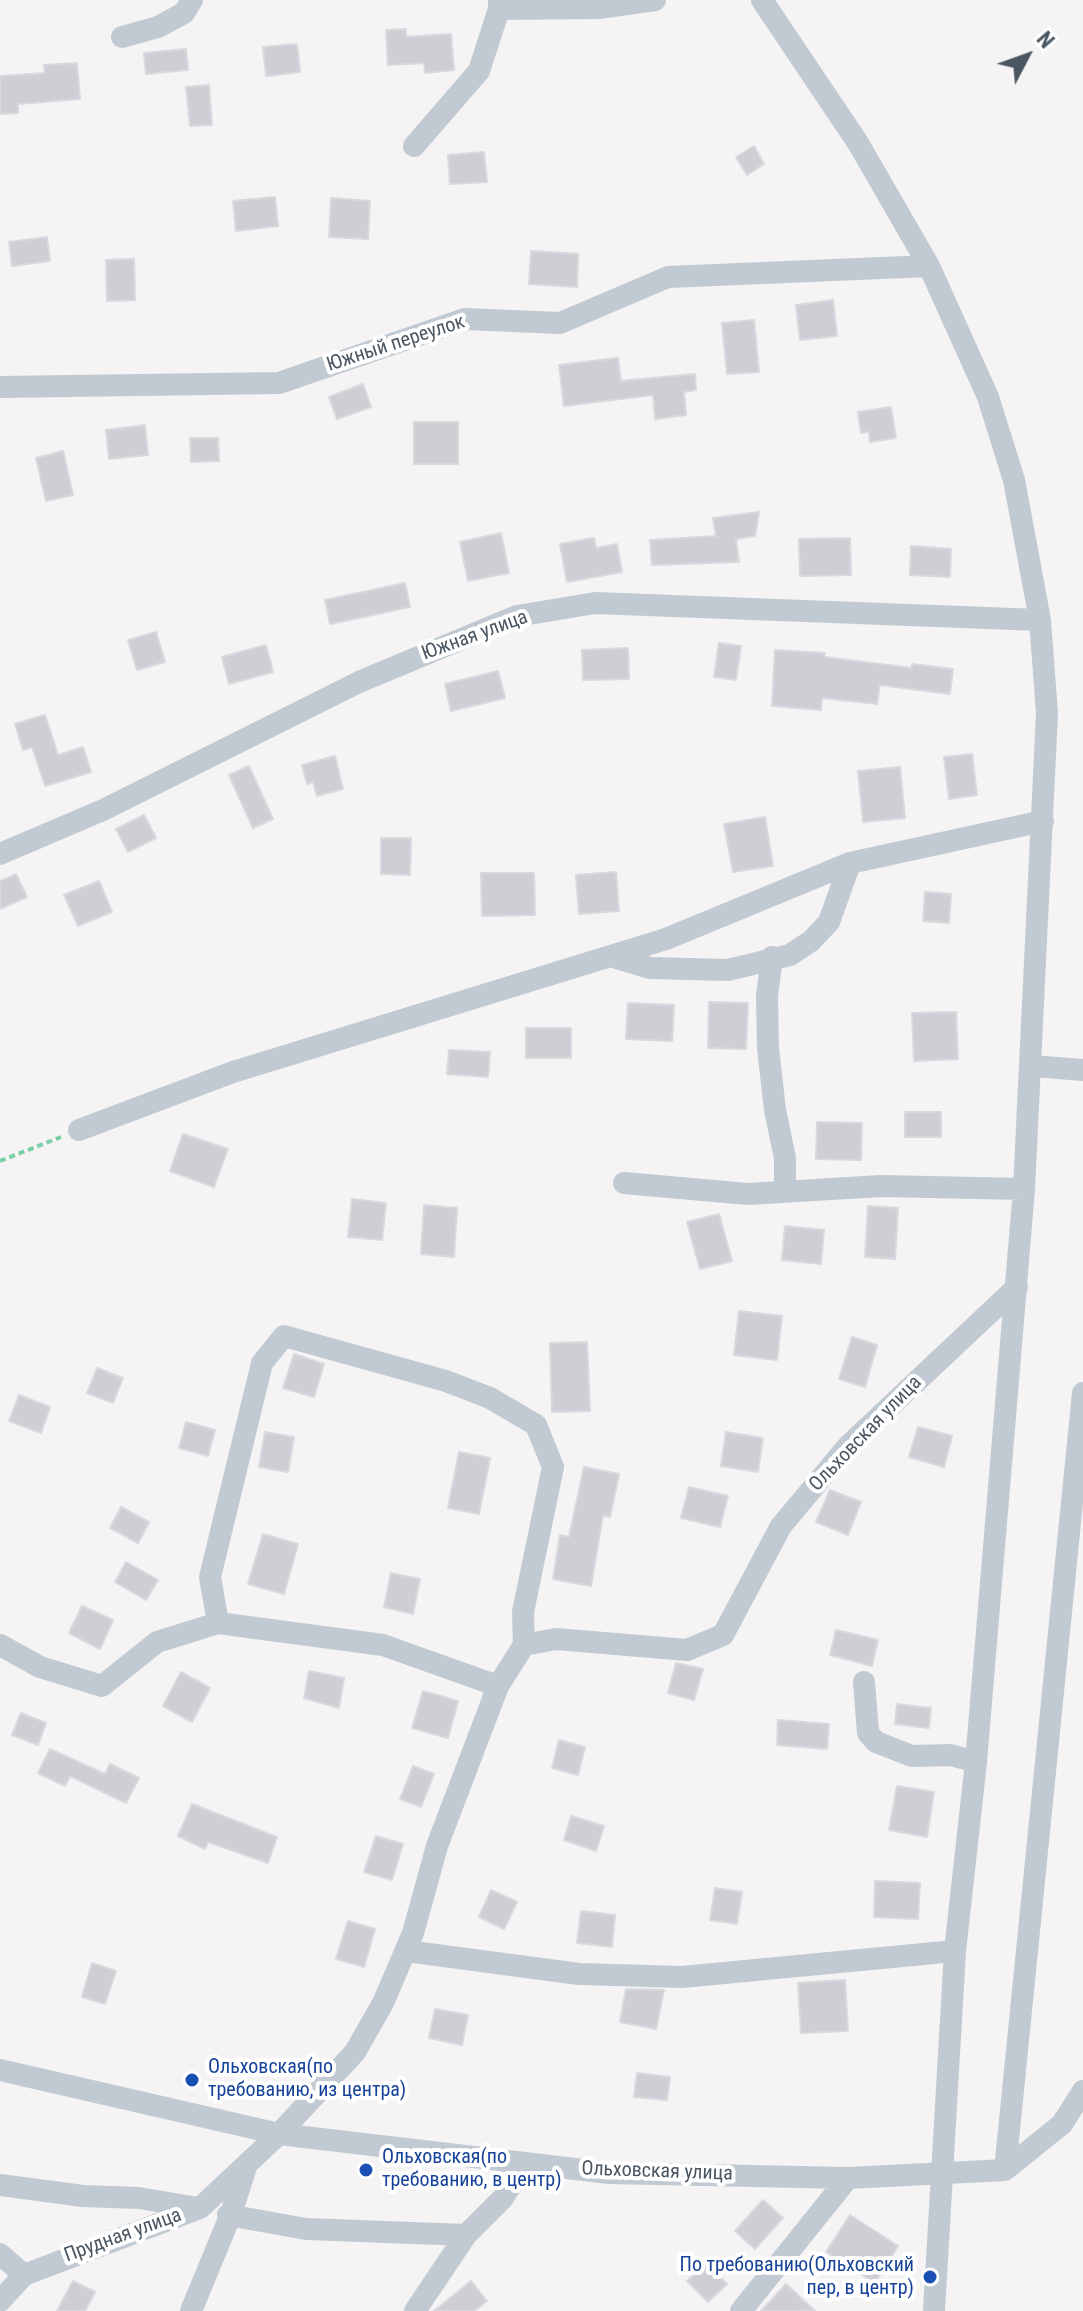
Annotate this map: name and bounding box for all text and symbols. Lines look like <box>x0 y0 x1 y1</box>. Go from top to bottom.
north arrow <box>987 16 1067 96</box>
text: N <box>1032 27 1059 53</box>
street label: Южный переулок <box>324 310 468 378</box>
street label: Южная улица <box>419 606 531 666</box>
street label: Ольховская улица <box>805 1371 927 1497</box>
place label: Ольховская(по требованию, из центра) <box>208 2056 406 2103</box>
marker: Ольховская(по требованию, из центра) <box>183 2071 201 2089</box>
place label: Ольховская(по требованию, в центр) <box>382 2146 562 2193</box>
street label: Ольховская улица <box>581 2157 733 2187</box>
marker: Ольховская(по требованию, в центр) <box>357 2161 375 2179</box>
street label: Прудная улица <box>61 2204 185 2268</box>
place label: По требованию(Ольховский пер, в центр) <box>679 2254 914 2301</box>
marker: По требованию(Ольховский пер, в центр) <box>921 2268 939 2286</box>

